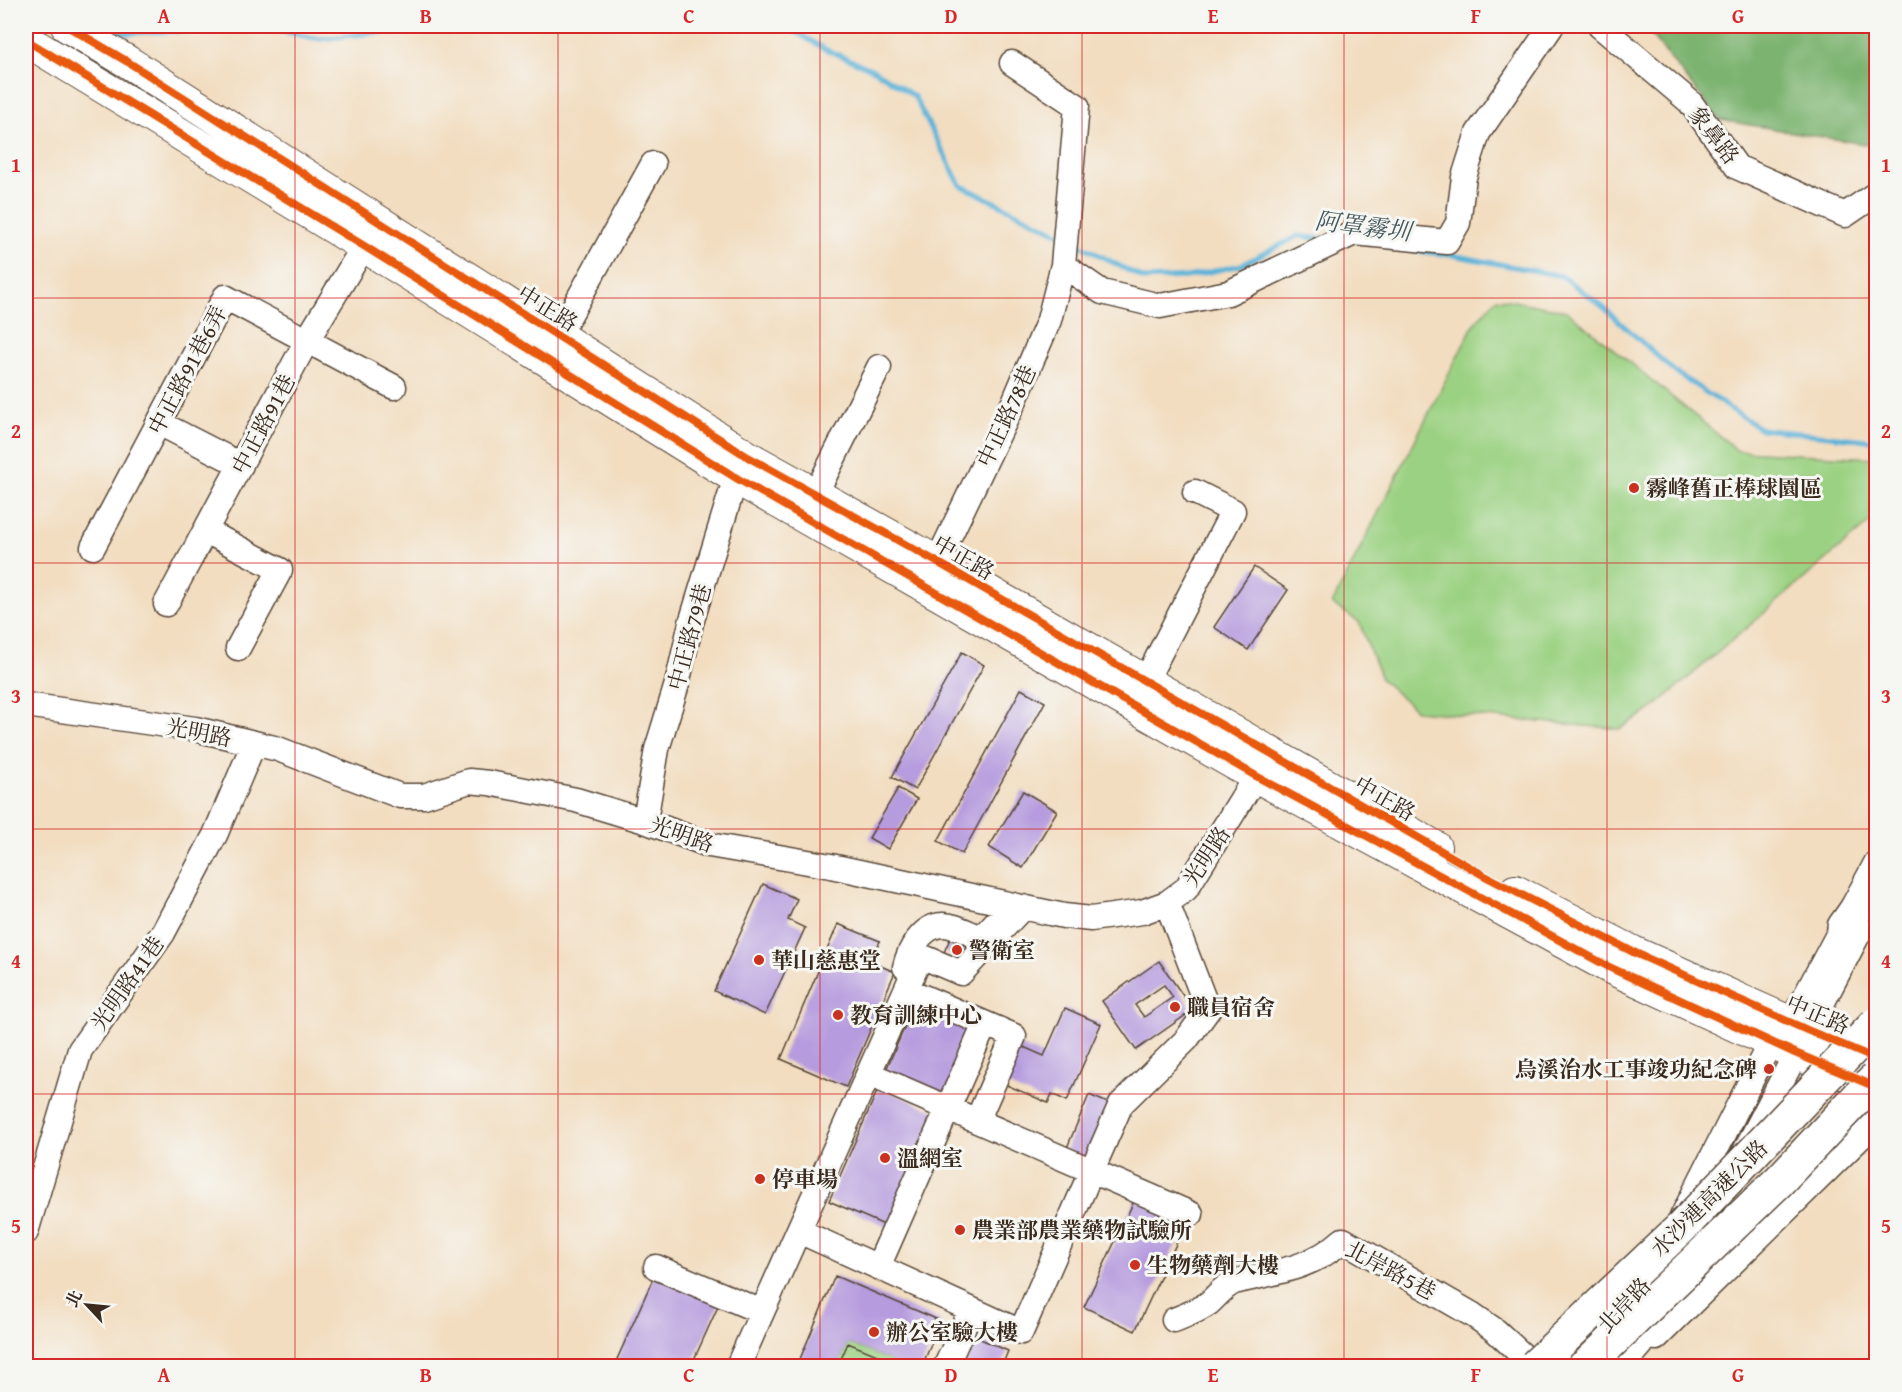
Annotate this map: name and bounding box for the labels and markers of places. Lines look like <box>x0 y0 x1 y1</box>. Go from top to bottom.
place label: 霧峰舊正棒球園區 <box>1646 472 1822 504</box>
marker: 霧峰舊正棒球園區 <box>1627 481 1641 495</box>
place label: 警衛室 <box>969 934 1035 966</box>
marker: 警衛室 <box>950 943 964 957</box>
place label: 華山慈惠堂 <box>771 944 881 976</box>
marker: 華山慈惠堂 <box>752 953 766 967</box>
place label: 職員宿舍 <box>1187 991 1275 1023</box>
place label: 教育訓練中心 <box>850 999 982 1031</box>
marker: 職員宿舍 <box>1168 1000 1182 1014</box>
marker: 教育訓練中心 <box>831 1008 845 1022</box>
place label: 烏溪治水工事竣功紀念碑 <box>1515 1053 1757 1085</box>
marker: 烏溪治水工事竣功紀念碑 <box>1762 1062 1776 1076</box>
place label: 溫網室 <box>897 1142 963 1174</box>
marker: 溫網室 <box>878 1151 892 1165</box>
place label: 停車場 <box>772 1163 838 1195</box>
marker: 停車場 <box>753 1172 767 1186</box>
place label: 農業部農業藥物試驗所 <box>972 1214 1192 1246</box>
marker: 農業部農業藥物試驗所 <box>953 1223 967 1237</box>
place label: 生物藥劑大樓 <box>1147 1249 1279 1281</box>
marker: 生物藥劑大樓 <box>1128 1258 1142 1272</box>
place label: 辦公室驗大樓 <box>886 1316 1018 1348</box>
marker: 辦公室驗大樓 <box>867 1325 881 1339</box>

